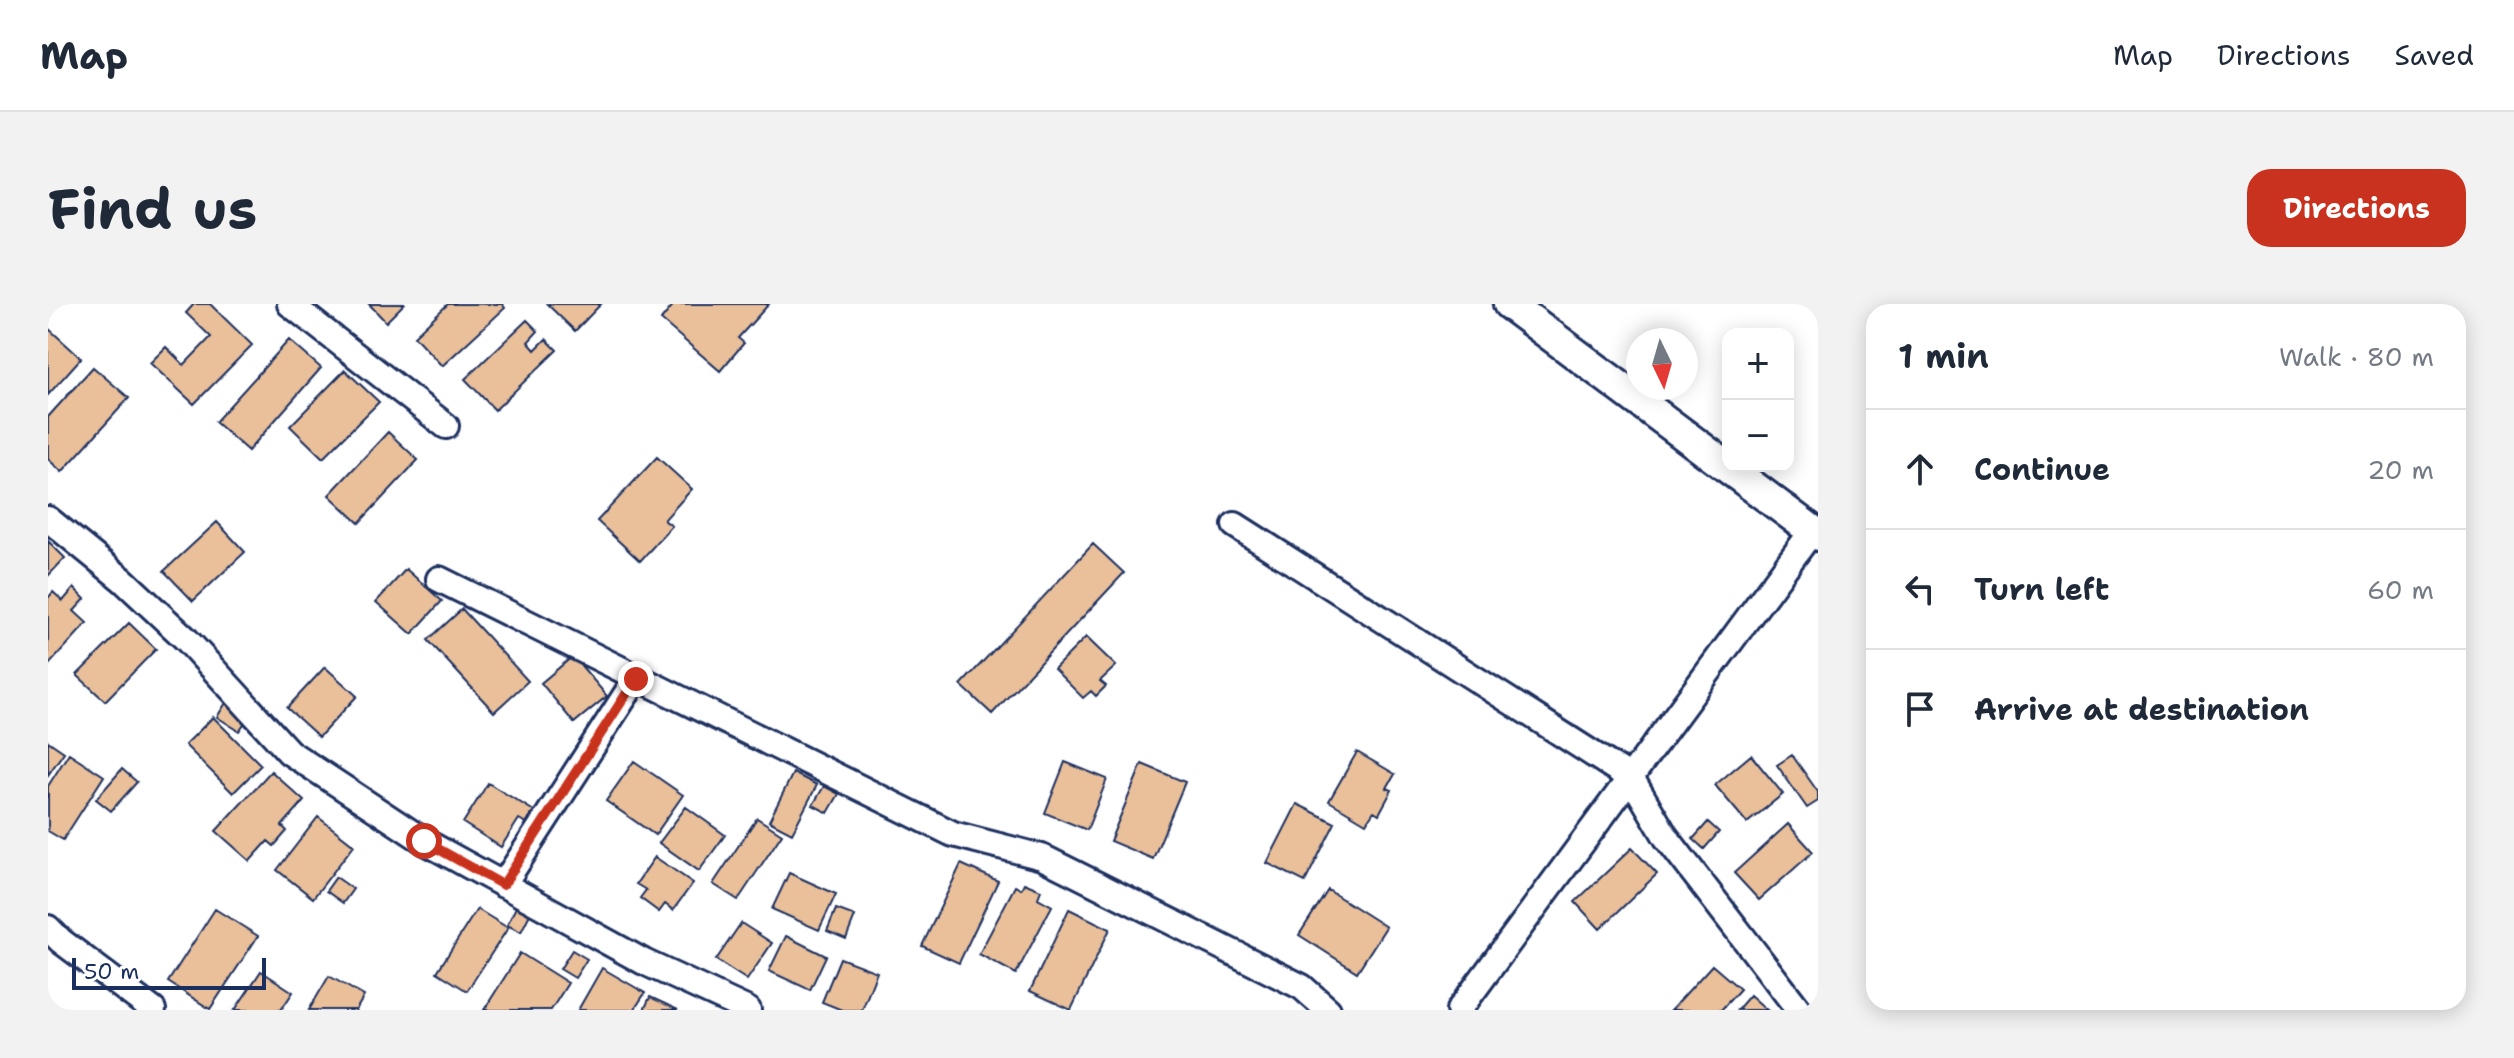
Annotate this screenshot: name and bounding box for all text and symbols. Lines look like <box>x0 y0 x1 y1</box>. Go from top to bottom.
text: Map <box>40 30 128 81</box>
text: Map <box>2113 36 2173 74</box>
text: Directions <box>2217 36 2351 74</box>
text: Saved <box>2395 36 2474 74</box>
button: Directions <box>2247 169 2466 247</box>
text: Find us <box>48 171 257 246</box>
north arrow <box>1626 328 1698 400</box>
map controls <box>1722 328 1794 472</box>
button: + <box>1722 328 1794 400</box>
text: 1 min <box>1898 333 1989 379</box>
text: Walk · 80 m <box>2279 339 2434 374</box>
button: − <box>1722 400 1794 472</box>
icon: ahead <box>1898 447 1942 491</box>
text: Continue <box>1974 449 2110 490</box>
text: 20 m <box>2367 452 2434 487</box>
icon: left <box>1898 567 1942 611</box>
text: Turn left <box>1974 569 2109 610</box>
text: 60 m <box>2367 572 2434 607</box>
route end <box>618 661 654 697</box>
icon: arrive <box>1898 687 1942 731</box>
text: Arrive at destination <box>1974 689 2309 730</box>
route start <box>406 823 442 859</box>
scale bar <box>72 954 266 990</box>
text: 50 m <box>84 957 139 986</box>

